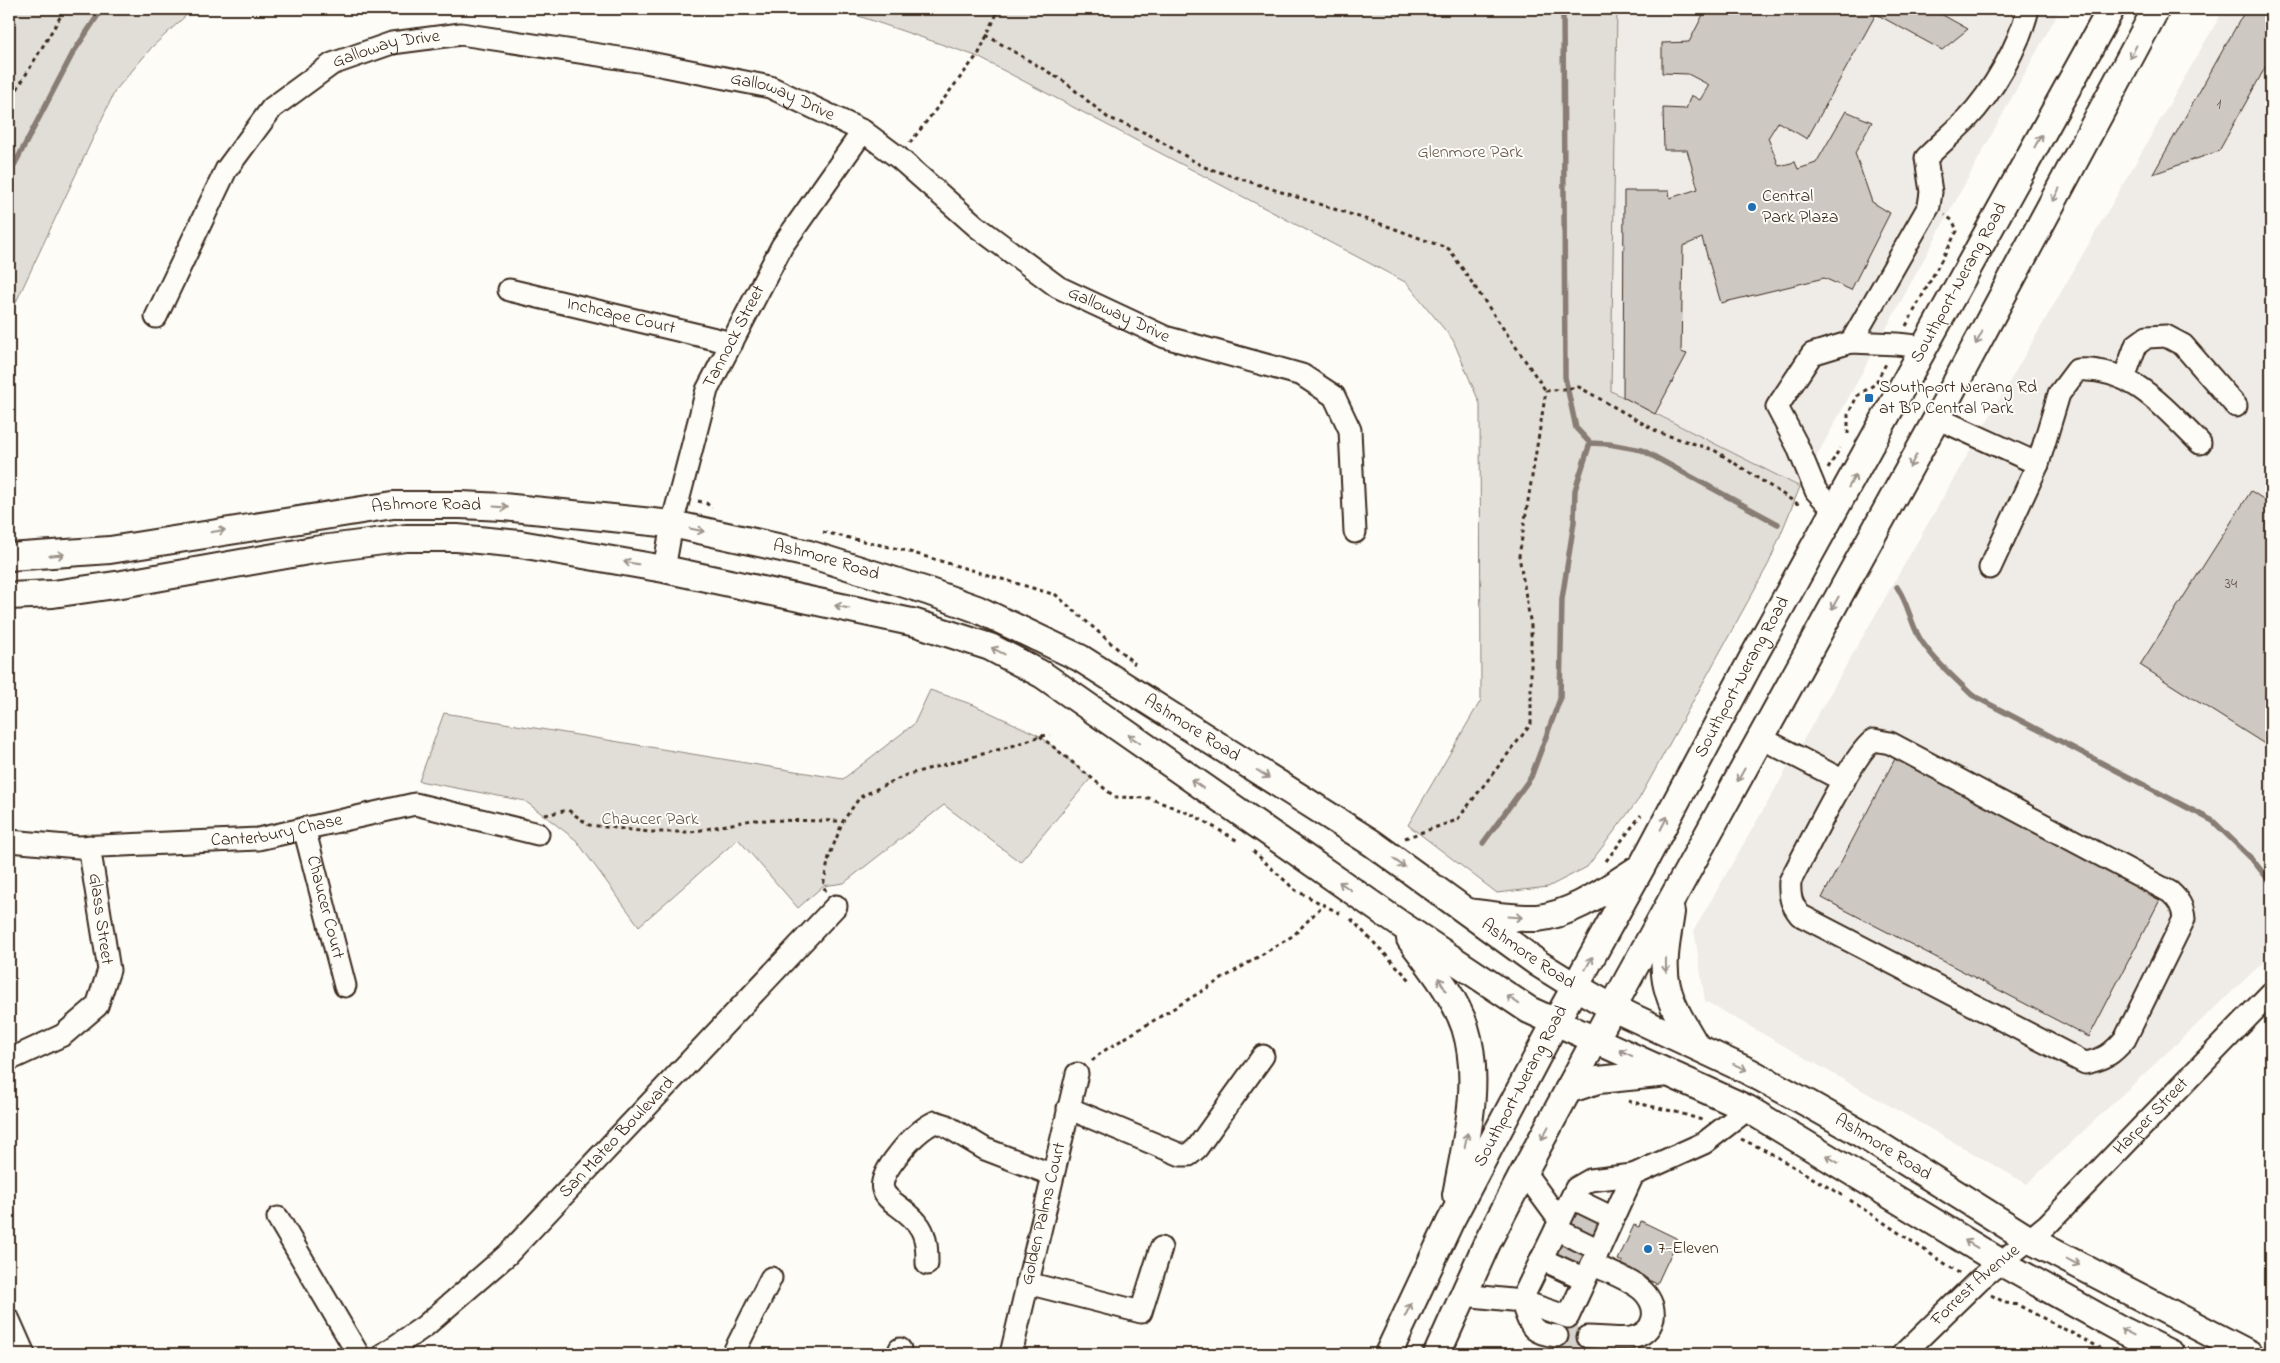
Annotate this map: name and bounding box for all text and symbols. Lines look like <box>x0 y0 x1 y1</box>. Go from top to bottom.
street label: Galloway Drive <box>329 24 442 76</box>
one-way arrow <box>2128 44 2138 59</box>
street label: Galloway Drive <box>728 66 840 129</box>
house number: 1 <box>2217 93 2222 115</box>
one-way arrow <box>2033 134 2043 149</box>
park label: Glenmore Park <box>1417 140 1523 166</box>
place label: Central Park Plaza <box>1762 184 1838 231</box>
one-way arrow <box>2051 187 2060 202</box>
street label: Southport-Nerang Road <box>1905 198 2014 368</box>
marker: Central Park Plaza <box>1746 201 1758 213</box>
street label: Galloway Drive <box>1063 280 1175 351</box>
street label: Tannock Street <box>697 281 772 393</box>
street label: Inchcape Court <box>564 291 678 342</box>
one-way arrow <box>1974 330 1984 345</box>
place label: Southport Nerang Rd at BP Central Park <box>1879 375 2037 422</box>
marker: Southport Nerang Rd at BP Central Park <box>1863 392 1875 404</box>
one-way arrow <box>1908 453 1918 468</box>
one-way arrow <box>1847 473 1857 488</box>
street label: Ashmore Road <box>370 492 482 521</box>
one-way arrow <box>493 503 509 512</box>
one-way arrow <box>210 526 226 536</box>
one-way arrow <box>689 526 705 535</box>
street label: Ashmore Road <box>770 533 882 588</box>
one-way arrow <box>49 550 65 560</box>
one-way arrow <box>624 558 640 568</box>
house number: 34 <box>2225 573 2237 595</box>
street label: Southport-Nerang Road <box>1689 592 1797 763</box>
one-way arrow <box>1830 596 1840 610</box>
one-way arrow <box>834 602 850 611</box>
one-way arrow <box>991 646 1006 655</box>
street label: Ashmore Road <box>1138 688 1245 769</box>
one-way arrow <box>1127 734 1141 744</box>
one-way arrow <box>1735 768 1745 782</box>
one-way arrow <box>1256 769 1270 780</box>
one-way arrow <box>1191 779 1205 789</box>
street label: Canterbury Chase <box>210 807 346 854</box>
park label: Chaucer Park <box>601 807 699 833</box>
one-way arrow <box>1660 816 1669 831</box>
street label: Chaucer Court <box>299 853 350 962</box>
one-way arrow <box>1392 858 1406 868</box>
street label: Glass Street <box>81 872 119 966</box>
one-way arrow <box>1338 881 1352 891</box>
one-way arrow <box>1507 912 1523 922</box>
street label: Ashmore Road <box>1475 913 1580 996</box>
one-way arrow <box>1584 956 1594 971</box>
one-way arrow <box>1661 957 1671 973</box>
one-way arrow <box>1436 978 1446 992</box>
one-way arrow <box>1506 994 1520 1004</box>
street label: Southport-Nerang Road <box>1468 1001 1575 1172</box>
one-way arrow <box>1618 1048 1633 1058</box>
one-way arrow <box>1732 1063 1747 1072</box>
street label: San Mateo Boulevard <box>553 1071 681 1205</box>
street label: Harper Street <box>2108 1072 2195 1161</box>
street label: Ashmore Road <box>1830 1108 1936 1188</box>
one-way arrow <box>1540 1125 1549 1140</box>
one-way arrow <box>1462 1133 1472 1149</box>
street label: Golden Palms Court <box>1015 1140 1073 1288</box>
one-way arrow <box>1825 1154 1839 1164</box>
place label: 7-Eleven <box>1658 1236 1719 1262</box>
street label: Forrest Avenue <box>1925 1238 2027 1333</box>
one-way arrow <box>1964 1238 1978 1248</box>
marker: 7-Eleven <box>1642 1243 1654 1255</box>
one-way arrow <box>2065 1258 2080 1267</box>
one-way arrow <box>1404 1303 1413 1318</box>
one-way arrow <box>2120 1327 2135 1337</box>

